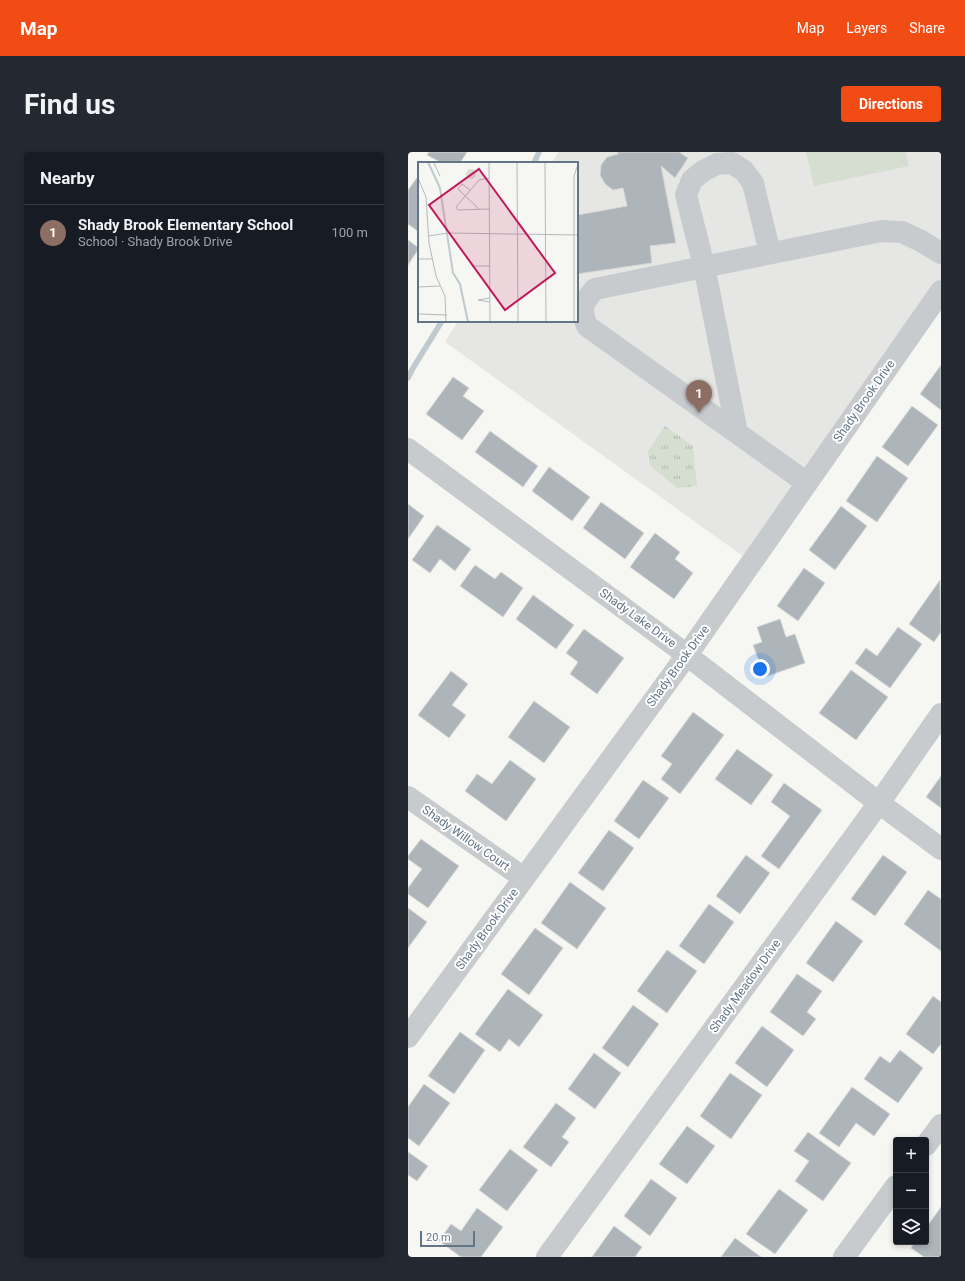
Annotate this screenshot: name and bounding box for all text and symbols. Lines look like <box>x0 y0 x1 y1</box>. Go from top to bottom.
text: Map <box>20 17 58 40</box>
text: Map <box>797 20 824 36</box>
text: Layers <box>846 20 887 36</box>
text: Share <box>909 20 945 36</box>
button: Directions <box>841 86 941 122</box>
text: Find us <box>24 88 115 121</box>
inset map <box>418 162 578 322</box>
text: Nearby <box>40 168 95 188</box>
text: Shady Brook Elementary School <box>78 216 293 234</box>
text: 1 <box>49 225 57 240</box>
text: 100 m <box>331 225 368 240</box>
text: School · Shady Brook Drive <box>78 234 232 249</box>
street label: Shady Brook Drive <box>830 357 898 445</box>
pin: 1 <box>686 380 712 413</box>
street label: Shady Lake Drive <box>597 586 679 650</box>
street label: Shady Brook Drive <box>644 623 712 709</box>
your location <box>750 659 770 679</box>
street label: Shady Willow Court <box>420 803 512 873</box>
street label: Shady Brook Drive <box>453 886 521 972</box>
street label: Shady Meadow Drive <box>707 937 783 1035</box>
map controls <box>893 1137 929 1245</box>
button: + <box>893 1137 929 1173</box>
button: − <box>893 1173 929 1209</box>
button: layers <box>893 1209 929 1245</box>
scale bar <box>420 1229 475 1248</box>
text: 20 m <box>426 1231 451 1244</box>

